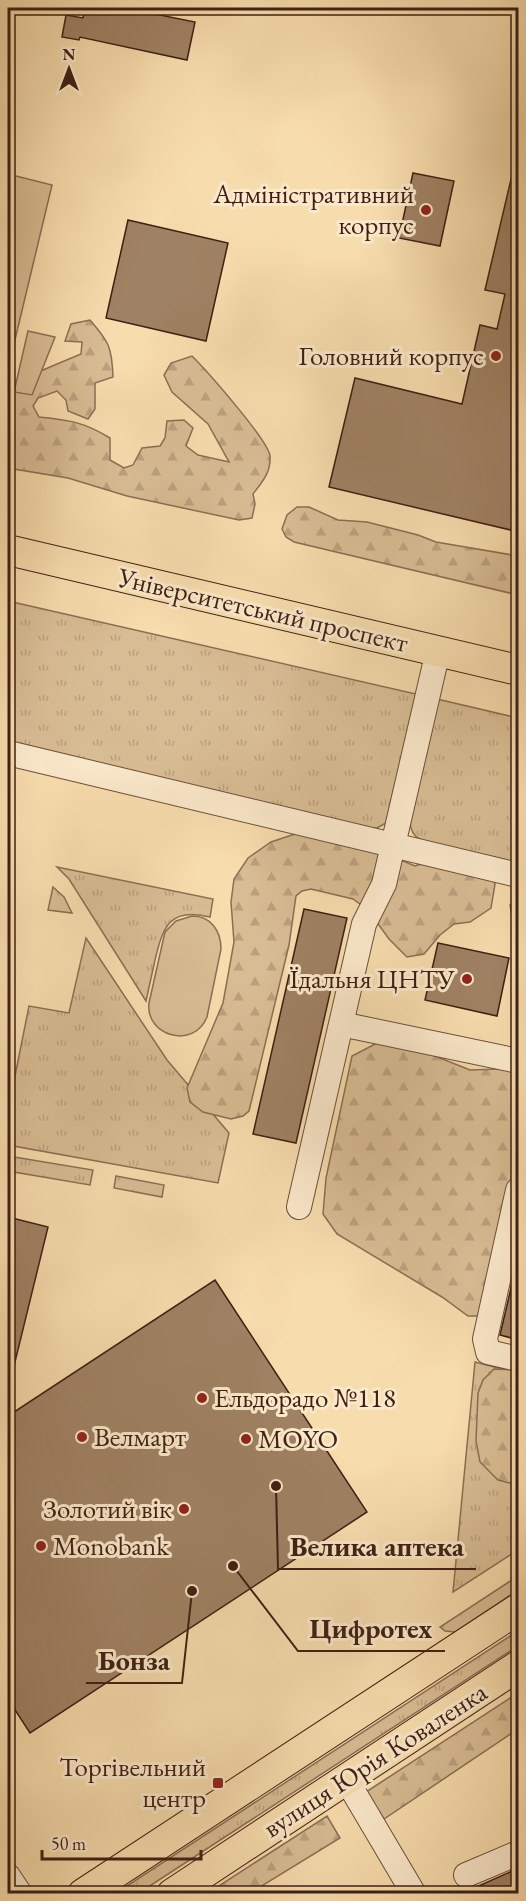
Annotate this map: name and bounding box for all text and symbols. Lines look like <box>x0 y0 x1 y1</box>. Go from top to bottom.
north arrow <box>39 39 99 99</box>
text: N <box>63 44 76 65</box>
place label: Адміністративний корпус <box>212 176 414 242</box>
marker: Адміністративний корпус <box>419 203 433 217</box>
place label: Головний корпус <box>299 338 484 373</box>
marker: Головний корпус <box>489 349 503 363</box>
street label: Університетський проспект <box>114 559 411 660</box>
place label: Їдальня ЦНТУ <box>290 961 456 996</box>
marker: Їдальня ЦНТУ <box>460 972 474 986</box>
place label: Ельдорадо №118 <box>214 1380 396 1415</box>
marker: Ельдорадо №118 <box>195 1391 209 1405</box>
place label: Велмарт <box>94 1419 186 1454</box>
place label: MOYO <box>258 1421 338 1456</box>
marker: Велмарт <box>75 1430 89 1444</box>
marker: MOYO <box>239 1432 253 1446</box>
place label: Золотий вік <box>43 1491 172 1526</box>
marker: Золотий вік <box>177 1502 191 1516</box>
callout: Велика аптека <box>278 1523 476 1569</box>
place label: Monobank <box>53 1528 169 1563</box>
text: Велика аптека <box>290 1528 465 1564</box>
marker: Monobank <box>34 1539 48 1553</box>
callout: Цифротех <box>298 1605 445 1651</box>
text: Цифротех <box>310 1610 432 1646</box>
callout: Бонза <box>86 1637 182 1683</box>
text: Бонза <box>98 1642 171 1678</box>
street label: вулиця Юрія Коваленка <box>256 1674 494 1845</box>
place label: Торгівельний центр <box>59 1749 206 1815</box>
marker: Торгівельний центр <box>211 1776 225 1790</box>
scale bar <box>42 1823 201 1861</box>
text: 50 m <box>51 1832 86 1855</box>

